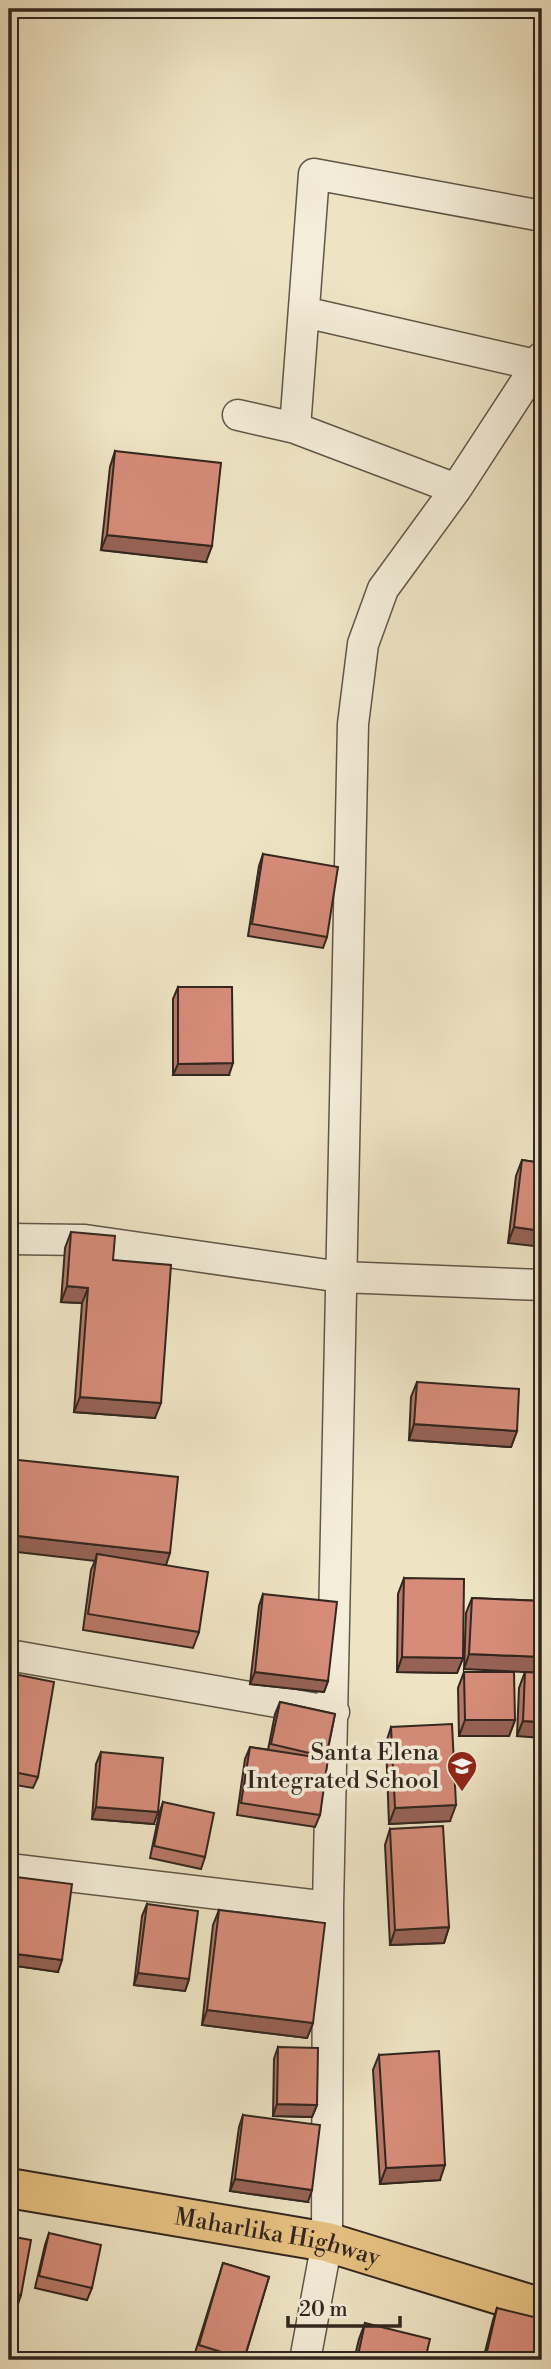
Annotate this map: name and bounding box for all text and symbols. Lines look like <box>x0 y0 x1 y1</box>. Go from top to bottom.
place label: Santa Elena Integrated School <box>247 1738 440 1796</box>
school or university icon: Santa Elena Integrated School <box>445 1749 479 1793</box>
street label: Maharlika Highway <box>172 2202 384 2274</box>
scale bar <box>288 2285 400 2329</box>
text: 20 m <box>299 2297 348 2323</box>

